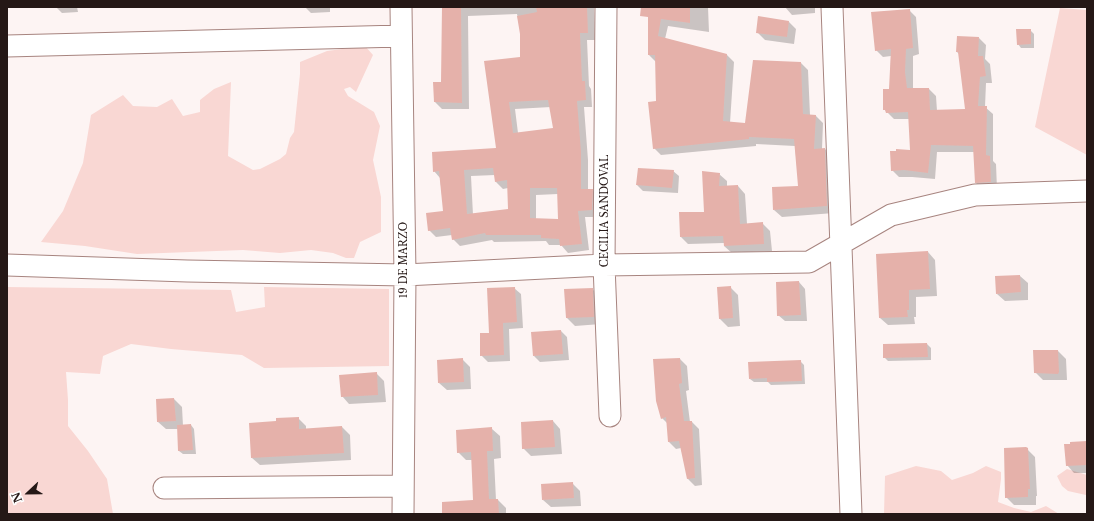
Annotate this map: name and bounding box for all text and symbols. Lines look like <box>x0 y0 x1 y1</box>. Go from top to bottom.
street label: CECILIA SANDOVAL <box>599 155 611 267</box>
street label: 19 DE MARZO <box>398 222 410 298</box>
north arrow <box>8 473 48 513</box>
text: N <box>8 490 25 505</box>

